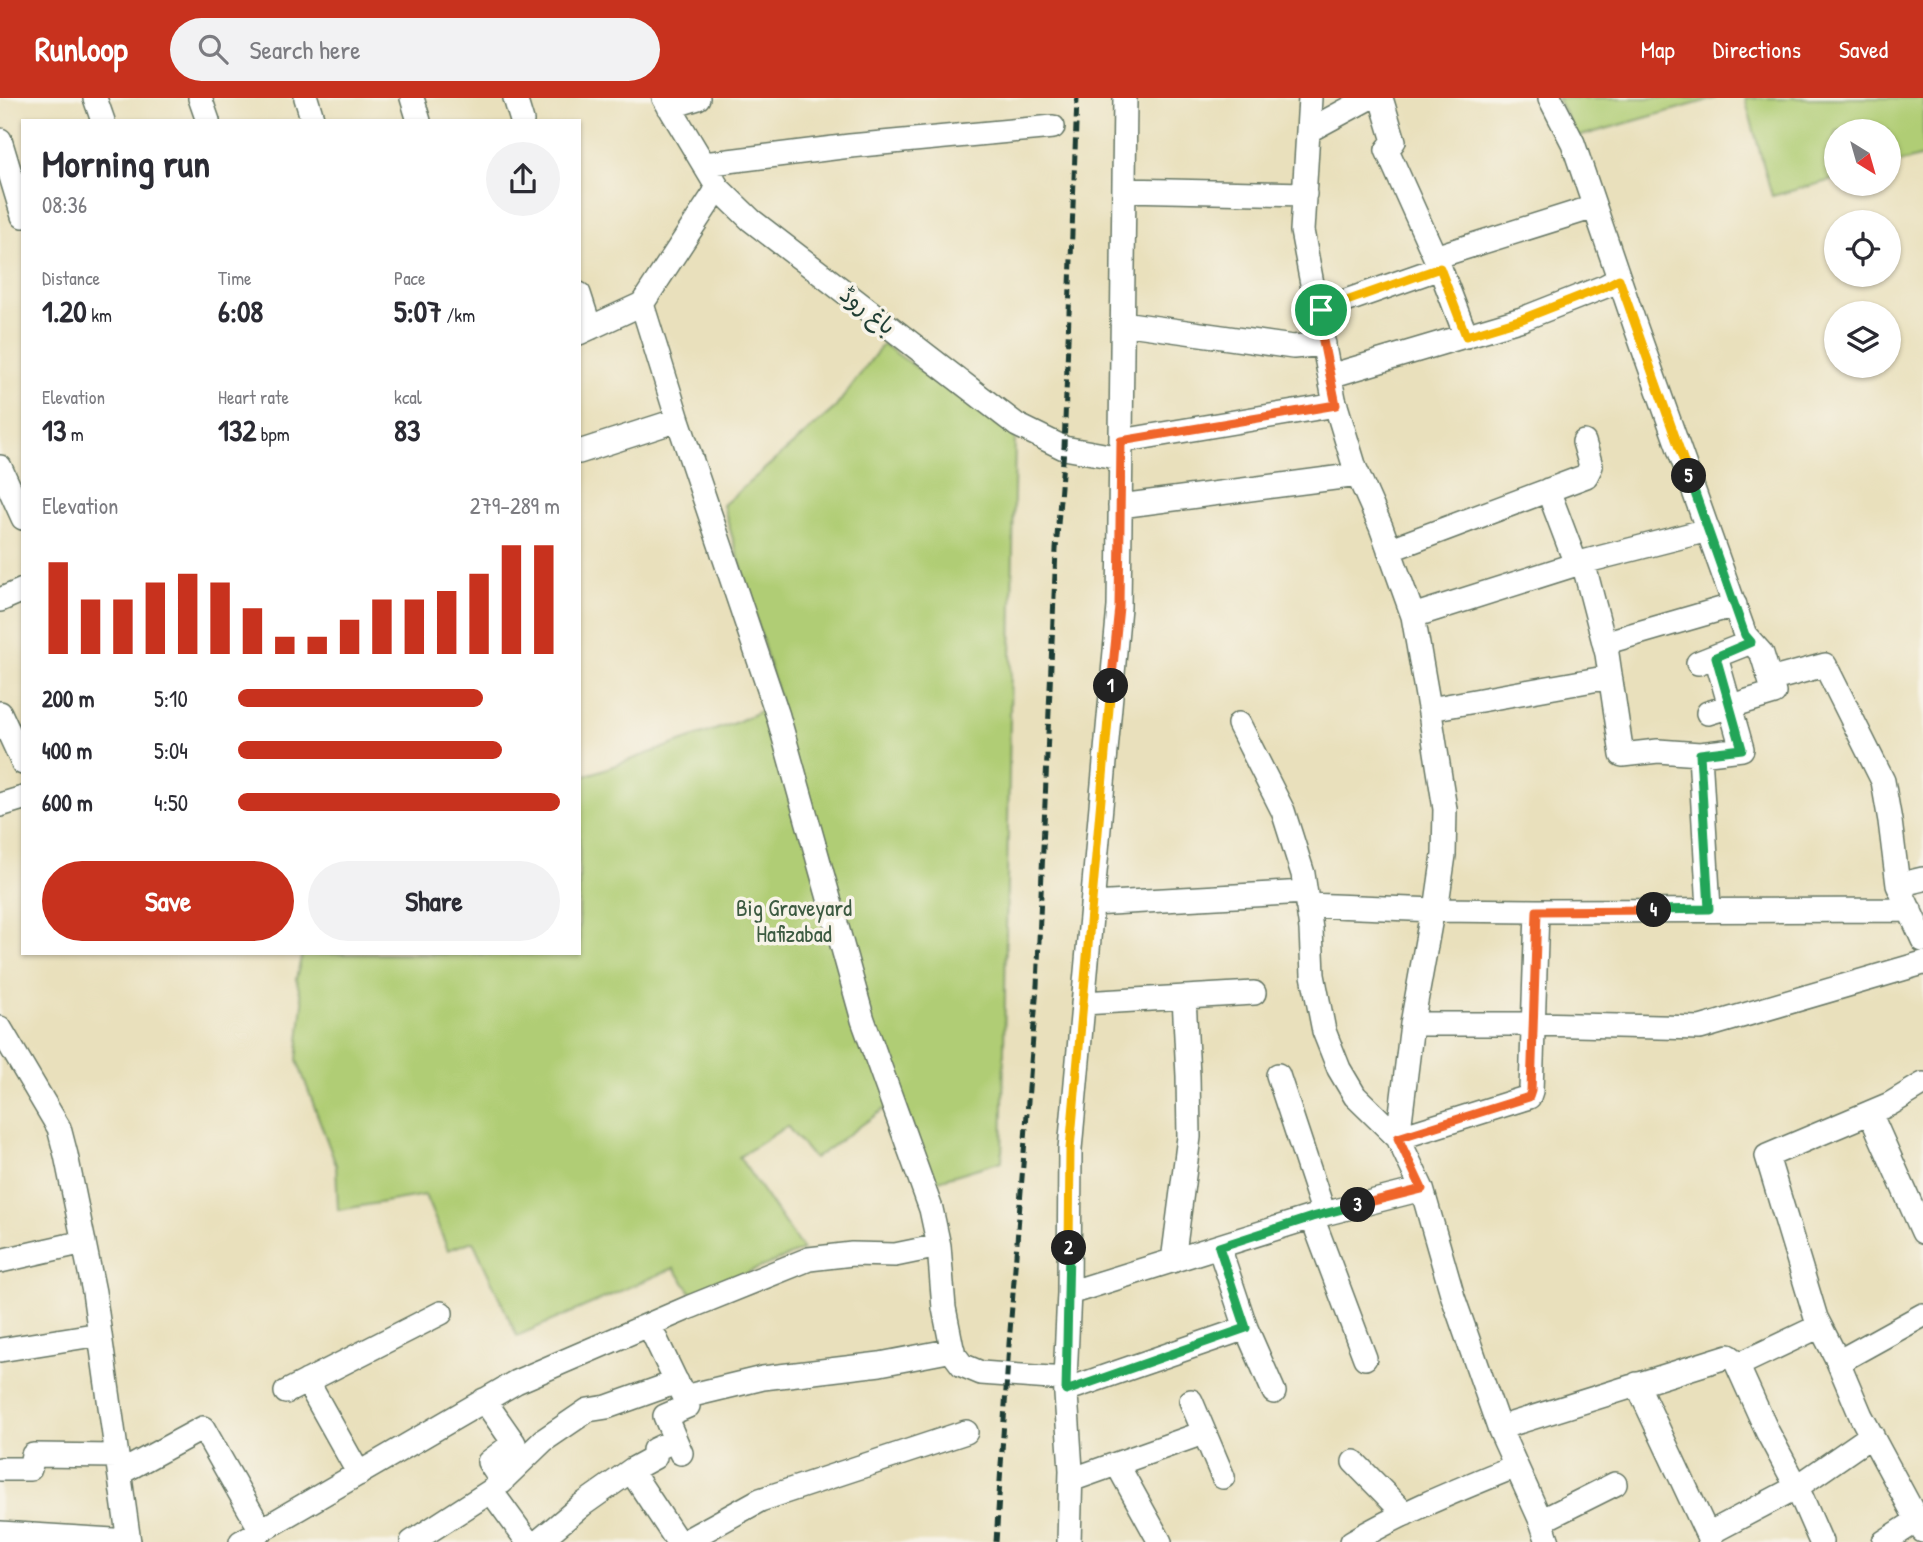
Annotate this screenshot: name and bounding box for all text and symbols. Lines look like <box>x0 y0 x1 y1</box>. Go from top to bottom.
search box <box>170 18 660 81</box>
text: Runloop <box>35 27 128 71</box>
icon: search <box>194 30 232 68</box>
text: Search here <box>250 32 361 67</box>
text: Map <box>1641 33 1675 65</box>
text: Directions <box>1713 33 1801 65</box>
text: Saved <box>1839 33 1888 65</box>
north arrow <box>1824 119 1900 196</box>
map controls <box>1824 119 1901 378</box>
text: Morning run <box>42 137 210 189</box>
button: share <box>486 142 560 216</box>
text: 08:36 <box>42 189 87 220</box>
button: locate <box>1824 210 1901 287</box>
text: Distance <box>42 265 100 291</box>
text: Time <box>218 265 252 291</box>
text: Pace <box>394 265 426 291</box>
street label: باغ روڈ <box>833 279 902 342</box>
pin <box>1291 280 1351 340</box>
text: 1.20 <box>42 291 87 331</box>
text: 6:08 <box>218 291 263 331</box>
text: 5:07 <box>394 291 442 331</box>
icon: arrive <box>1302 291 1340 329</box>
button: layers <box>1824 301 1901 378</box>
text: km <box>87 302 112 328</box>
text: /km <box>442 302 475 328</box>
text: Elevation <box>42 384 105 410</box>
text: Heart rate <box>218 384 289 410</box>
text: kcal <box>394 384 422 410</box>
text: 13 <box>42 410 66 450</box>
text: 132 <box>218 410 256 450</box>
text: 83 <box>394 410 420 450</box>
text: m <box>66 421 84 447</box>
text: bpm <box>256 421 290 447</box>
pin: 5 <box>1672 458 1706 494</box>
text: 5 <box>1684 462 1693 488</box>
text: Elevation <box>42 490 118 521</box>
text: 279–289 m <box>470 490 560 521</box>
pin: 1 <box>1094 668 1128 704</box>
text: 1 <box>1107 672 1114 698</box>
text: 200 m <box>42 683 94 714</box>
text: 5:10 <box>154 683 188 714</box>
text: 400 m <box>42 735 92 766</box>
text: 5:04 <box>154 735 188 766</box>
text: 600 m <box>42 787 93 818</box>
text: 4:50 <box>154 787 188 818</box>
button: Save <box>42 861 294 941</box>
button: Share <box>308 861 560 941</box>
park label: Big Graveyard Hafizabad <box>736 892 852 949</box>
pin: 4 <box>1636 892 1672 928</box>
text: 4 <box>1650 896 1657 922</box>
pin: 3 <box>1340 1188 1376 1222</box>
text: 3 <box>1353 1191 1362 1217</box>
pin: 2 <box>1052 1230 1086 1266</box>
text: 2 <box>1064 1234 1073 1260</box>

